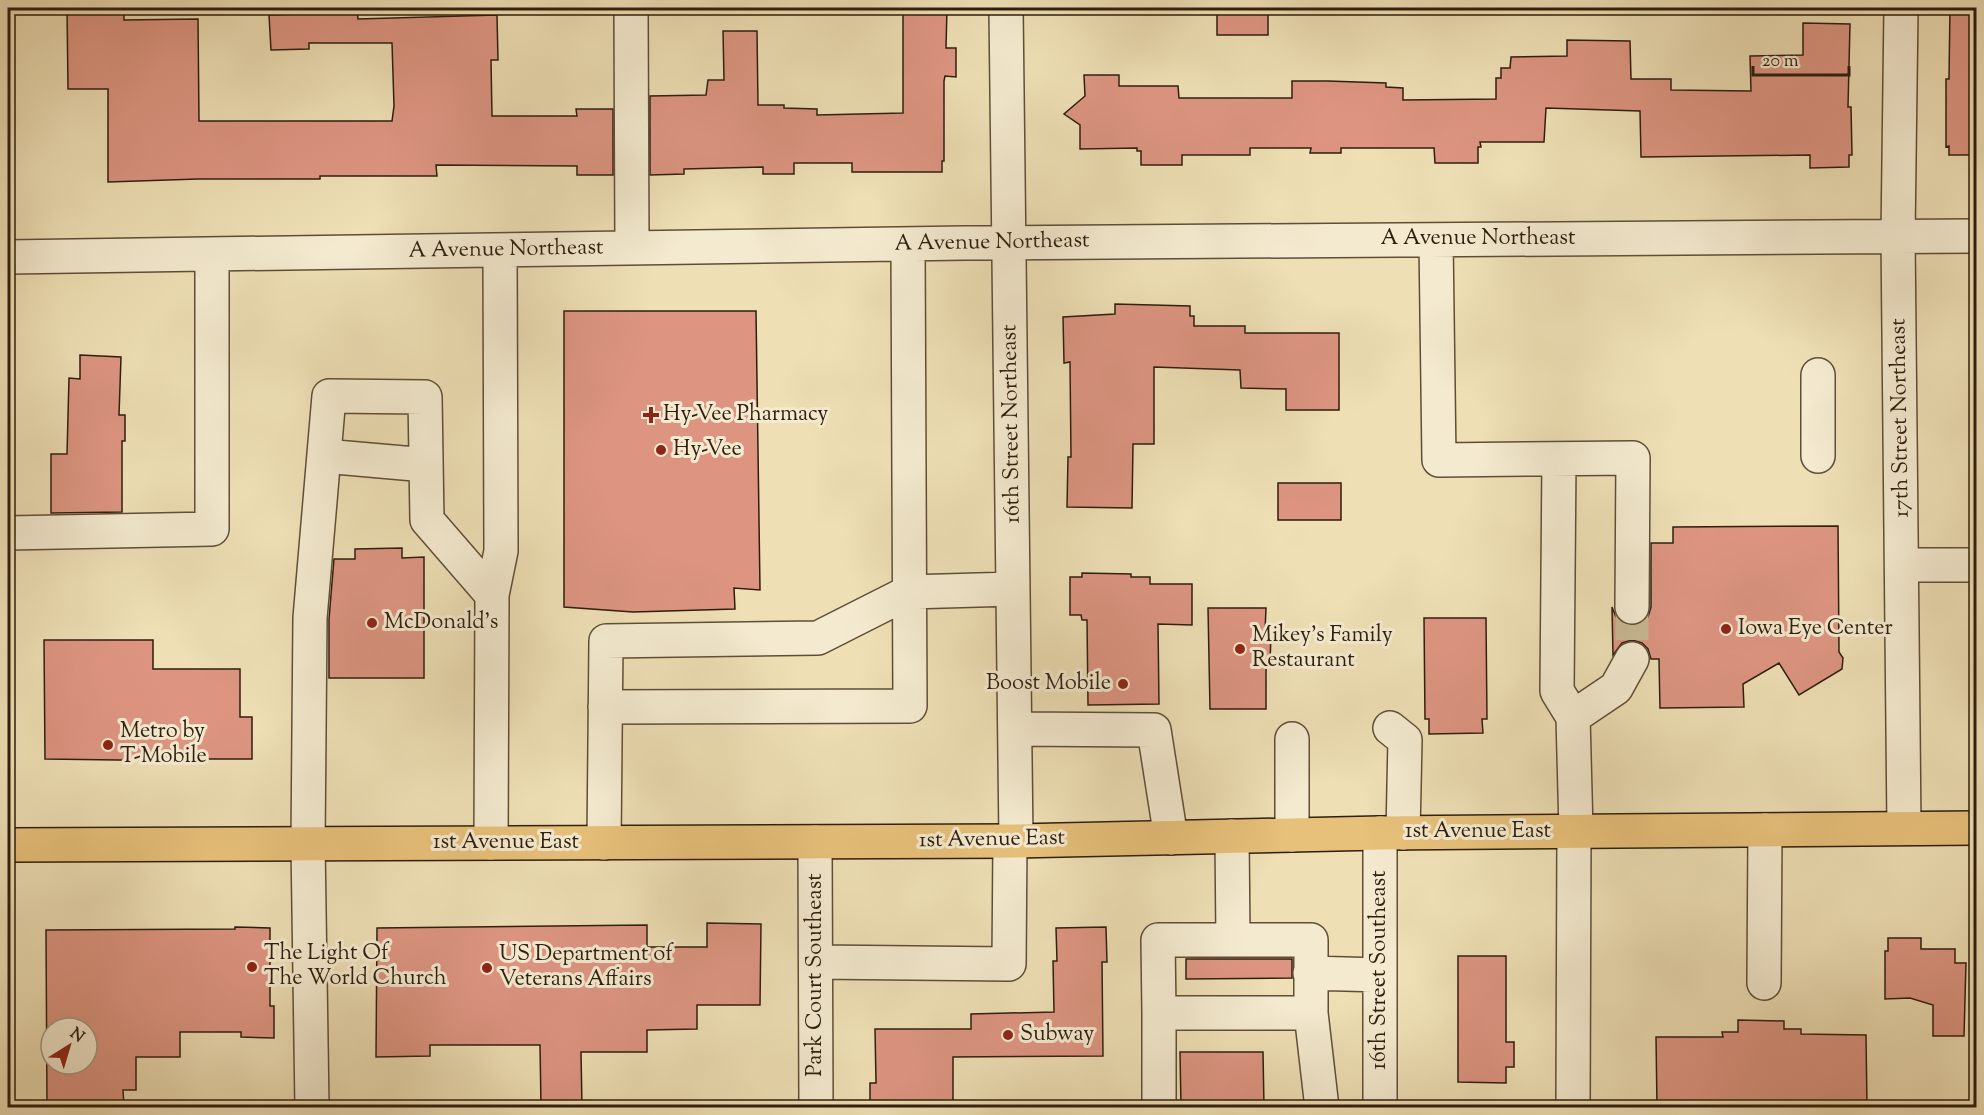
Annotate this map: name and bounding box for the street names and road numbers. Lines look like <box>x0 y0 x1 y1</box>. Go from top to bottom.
street label: A Avenue Northeast <box>1380 223 1576 255</box>
street label: A Avenue Northeast <box>894 225 1090 261</box>
street label: A Avenue Northeast <box>408 232 604 268</box>
street label: 17th Street Northeast <box>1883 318 1919 518</box>
street label: 16th Street Northeast <box>994 324 1030 524</box>
street label: 1st Avenue East <box>1405 816 1552 848</box>
street label: 1st Avenue East <box>919 823 1066 857</box>
street label: 1st Avenue East <box>433 827 580 859</box>
street label: 16th Street Southeast <box>1364 870 1396 1070</box>
street label: Park Court Southeast <box>800 873 832 1077</box>

